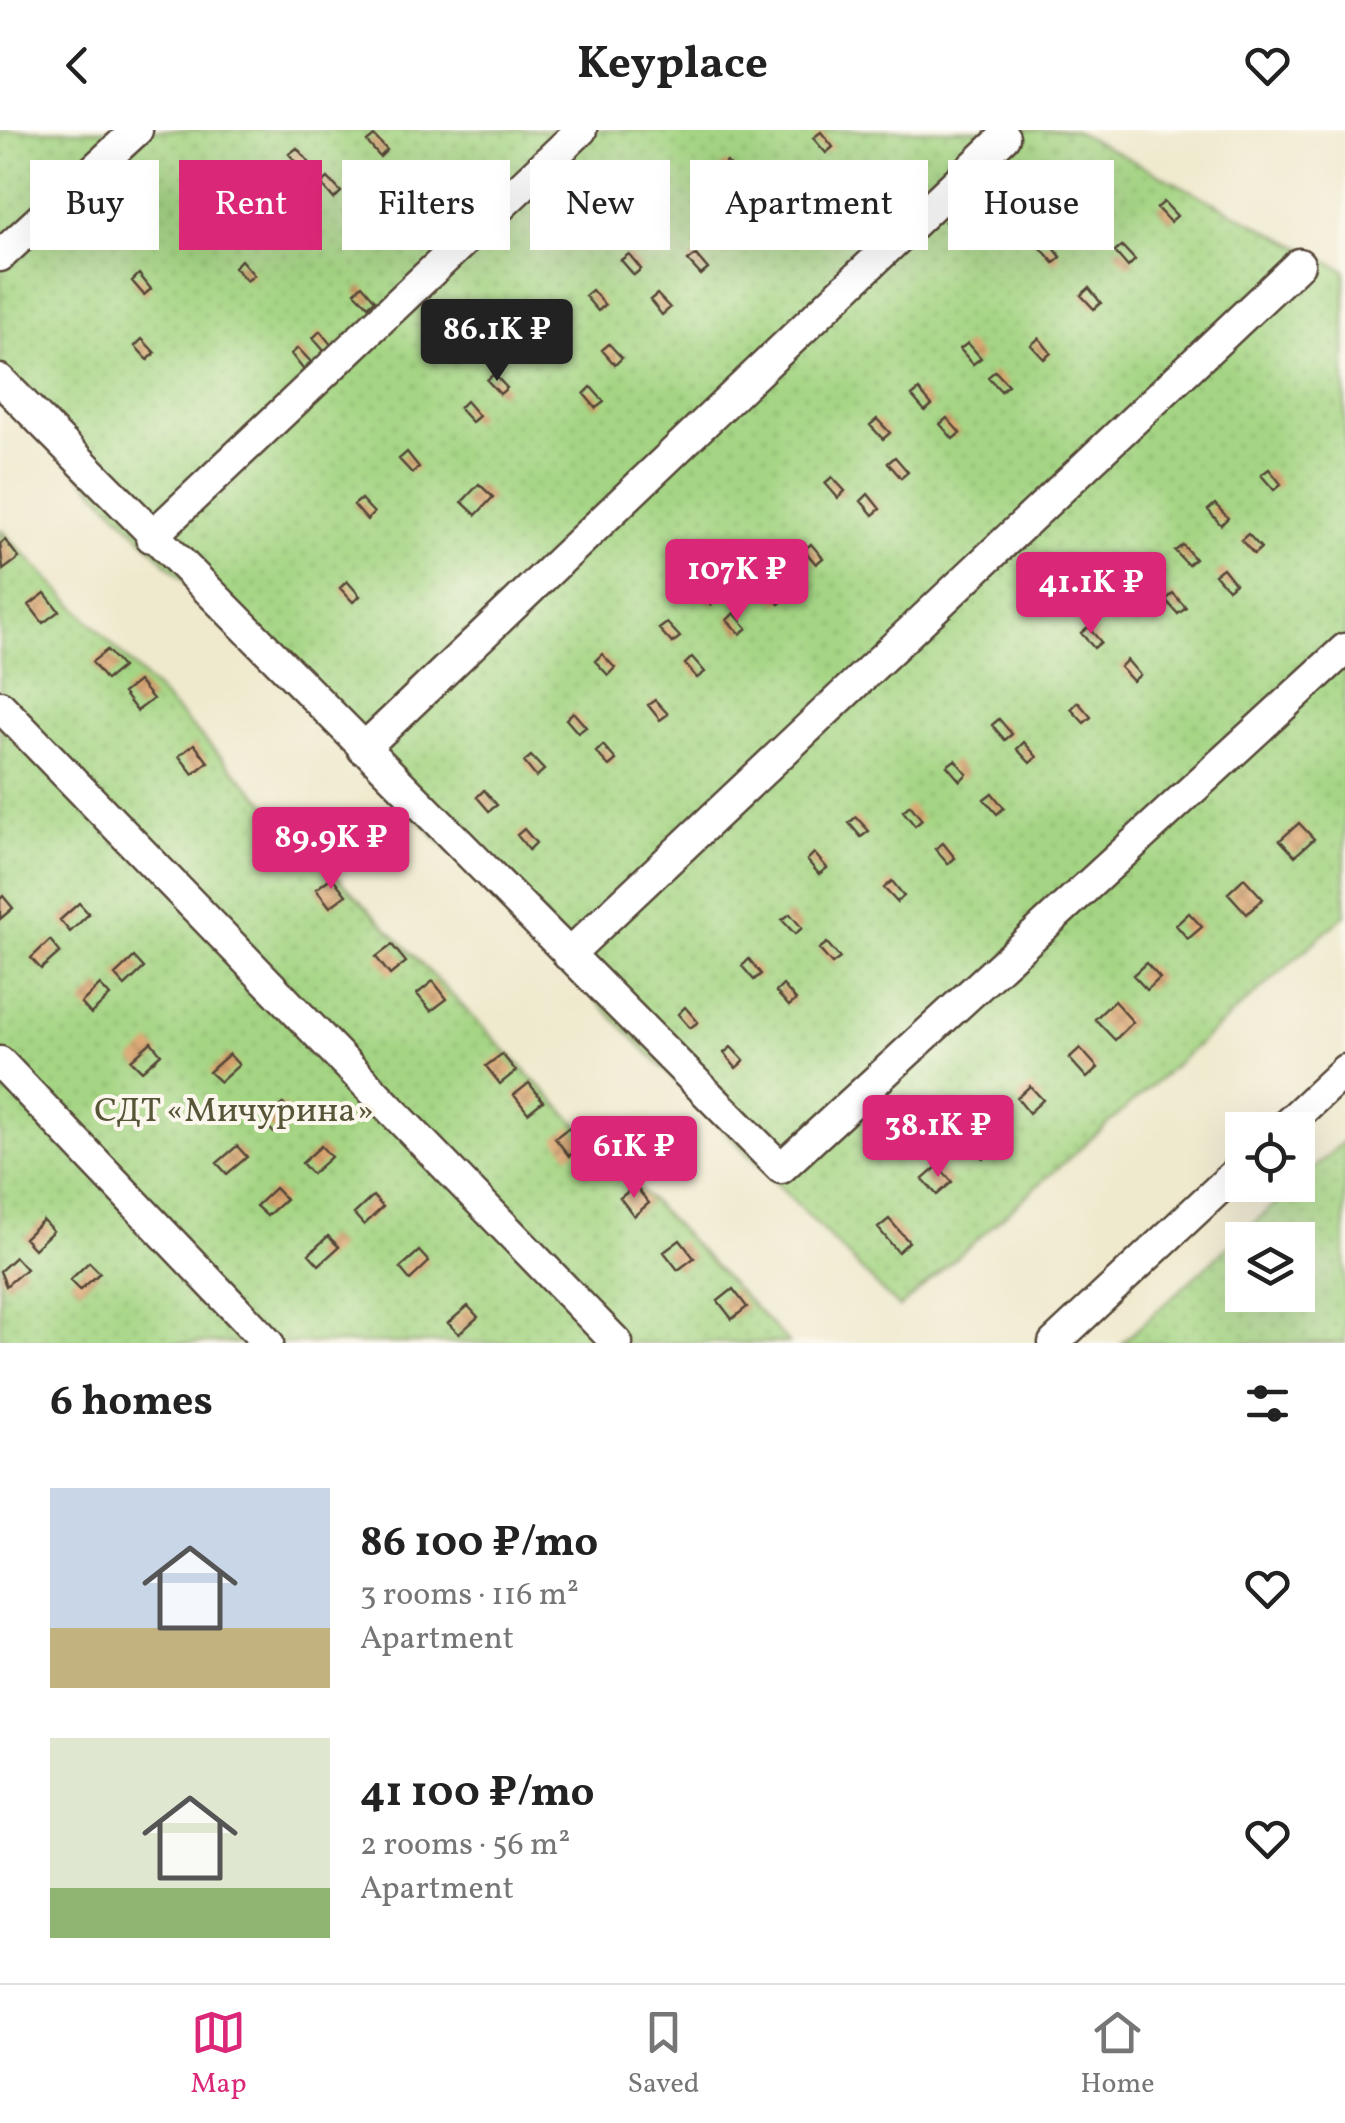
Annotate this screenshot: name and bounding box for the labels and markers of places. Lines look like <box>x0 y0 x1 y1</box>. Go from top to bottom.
pin: 86.1K ₽ <box>405 299 589 384</box>
pin: 107K ₽ <box>656 539 818 624</box>
pin: 41.1K ₽ <box>999 552 1183 637</box>
pin: 89.9K ₽ <box>239 807 423 892</box>
pin: 38.1K ₽ <box>846 1095 1030 1180</box>
pin: 61K ₽ <box>564 1116 704 1201</box>

